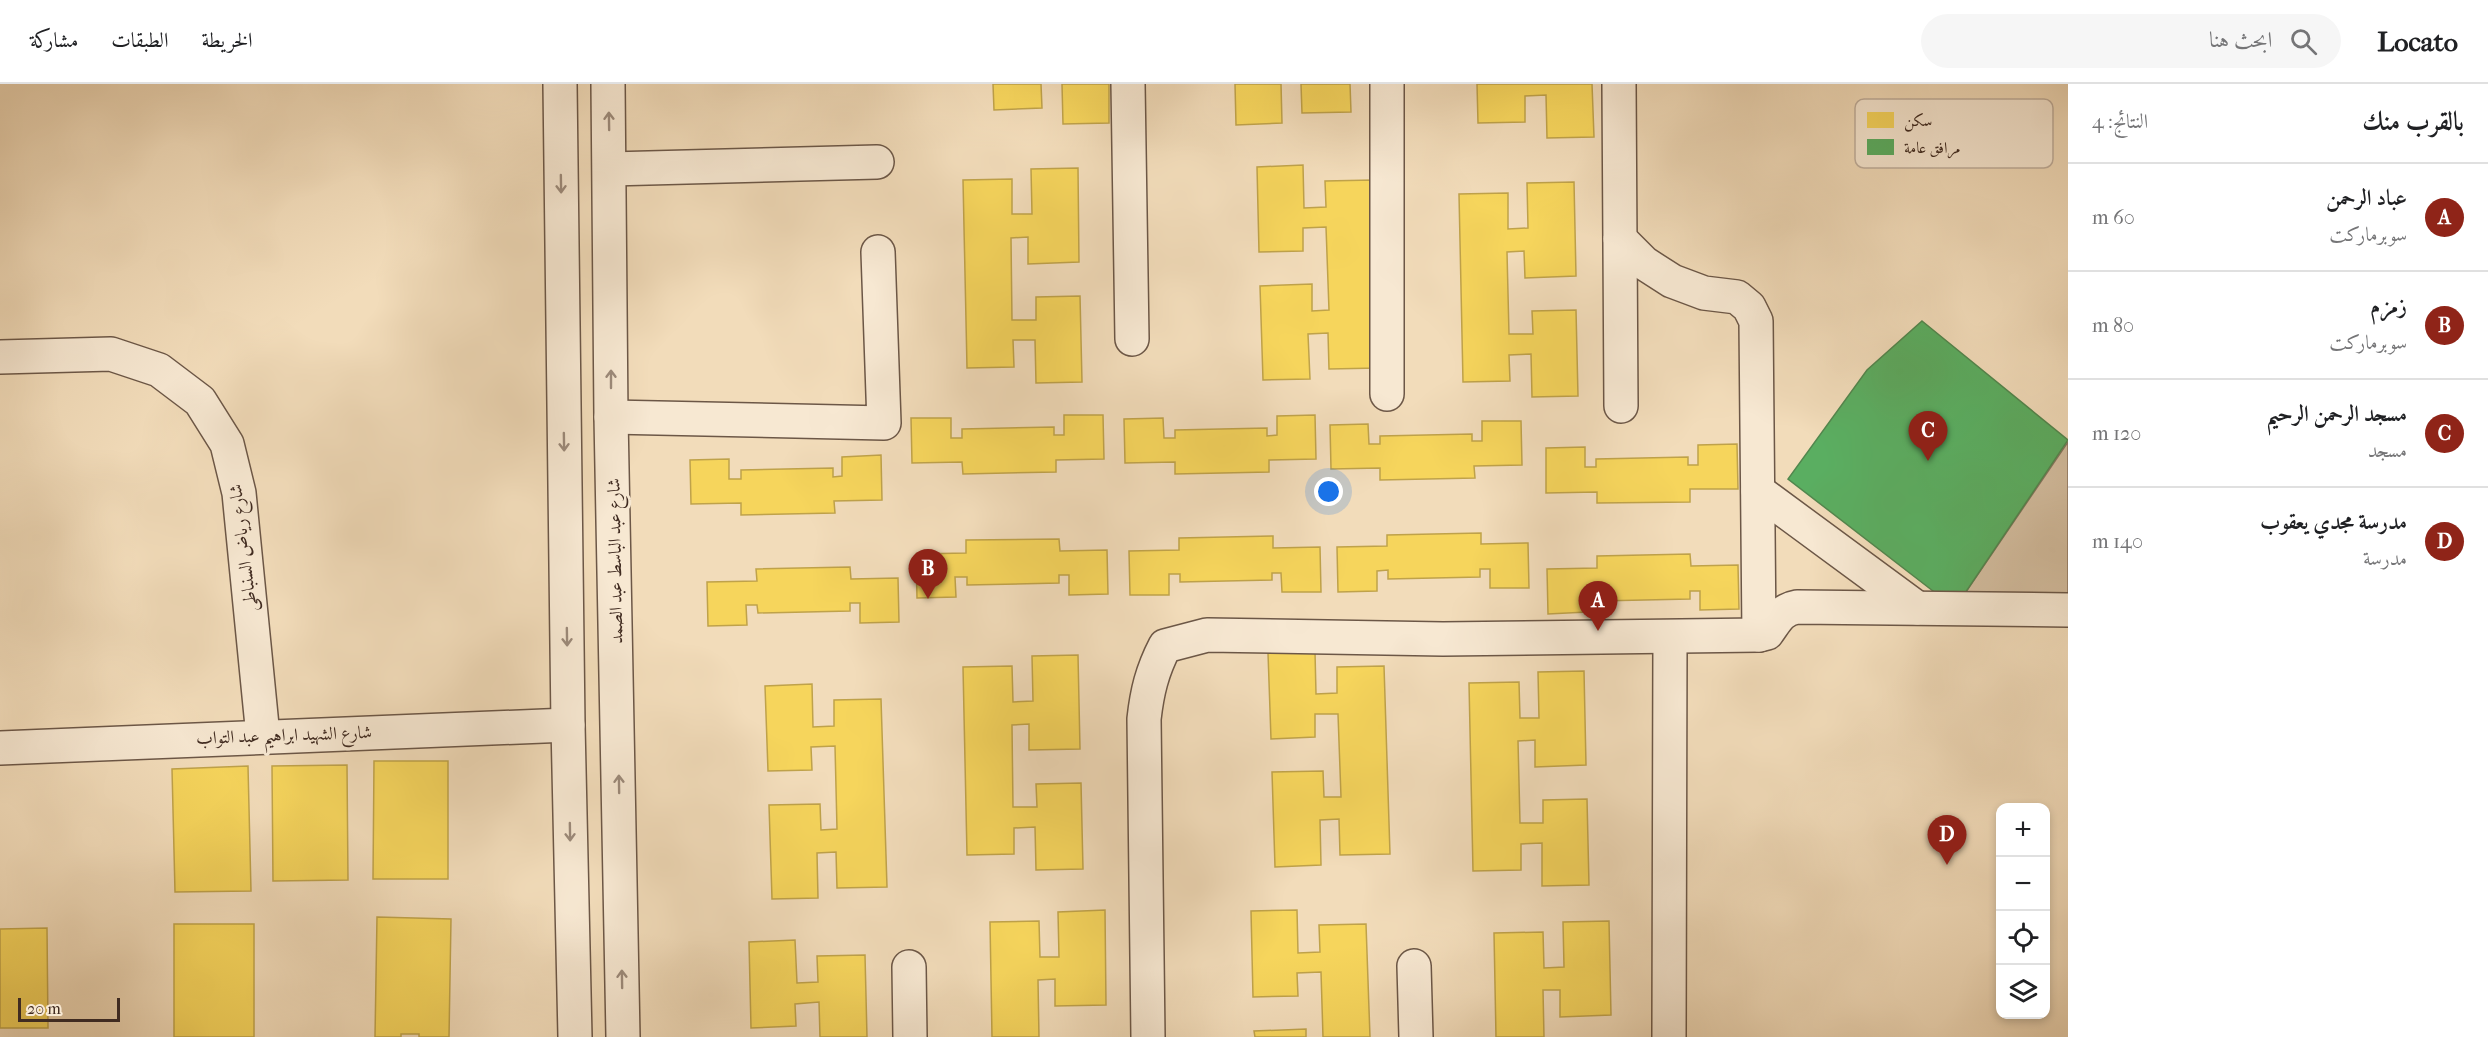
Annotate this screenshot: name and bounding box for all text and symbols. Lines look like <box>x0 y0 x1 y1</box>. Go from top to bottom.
search box <box>1921 14 2341 68</box>
icon: search <box>2287 25 2320 58</box>
text: Locato <box>2377 25 2458 58</box>
text: ابحث هنا <box>2209 27 2272 53</box>
text: مشاركة <box>30 28 78 52</box>
text: الطبقات <box>111 28 168 52</box>
text: الخريطة <box>201 28 253 52</box>
legend <box>1855 99 2053 168</box>
text: بالقرب منك <box>2362 106 2464 137</box>
text: النتائج: 4 <box>2092 110 2148 133</box>
one-way arrow <box>603 111 615 131</box>
text: سكن <box>1904 111 1932 132</box>
text: مرافق عامة <box>1904 138 1961 159</box>
one-way arrow <box>555 174 567 194</box>
text: عباد الرحمن <box>2326 185 2407 211</box>
text: 60 m <box>2092 206 2135 229</box>
text: A <box>2438 206 2451 229</box>
text: سوبرماركت <box>2329 223 2407 246</box>
text: زمزم <box>2370 293 2407 319</box>
text: 80 m <box>2092 314 2134 337</box>
text: B <box>2438 314 2451 337</box>
text: سوبرماركت <box>2329 331 2407 354</box>
one-way arrow <box>605 369 617 389</box>
text: مسجد الرحمن الرحيم <box>2266 401 2407 427</box>
pin: C <box>1908 412 1948 461</box>
text: 120 m <box>2092 422 2141 445</box>
text: C <box>2438 422 2451 445</box>
one-way arrow <box>558 432 570 452</box>
text: مسجد <box>2368 439 2407 462</box>
your location <box>1314 477 1343 506</box>
street label: شارع عبد الباسط عبد الصمد <box>604 478 631 644</box>
street label: شارع رياض السنباطى <box>225 482 266 613</box>
text: مدرسة مجدي يعقوب <box>2260 509 2407 535</box>
text: 140 m <box>2092 530 2143 553</box>
text: D <box>2437 530 2452 553</box>
text: مدرسة <box>2363 547 2407 570</box>
pin: B <box>908 550 948 599</box>
pin: A <box>1578 582 1618 631</box>
one-way arrow <box>561 627 572 647</box>
street label: شارع الشهيد ابراهيم عبد التواب <box>196 722 373 756</box>
one-way arrow <box>614 774 625 794</box>
map controls <box>1996 803 2050 1019</box>
button: + <box>1996 803 2050 857</box>
pin: D <box>1928 816 1966 865</box>
one-way arrow <box>564 822 576 842</box>
button: − <box>1996 857 2050 911</box>
button: locate <box>1996 911 2050 965</box>
button: layers <box>1996 965 2050 1019</box>
one-way arrow <box>617 969 628 989</box>
scale bar <box>18 995 120 1022</box>
text: 20 m <box>27 999 61 1018</box>

